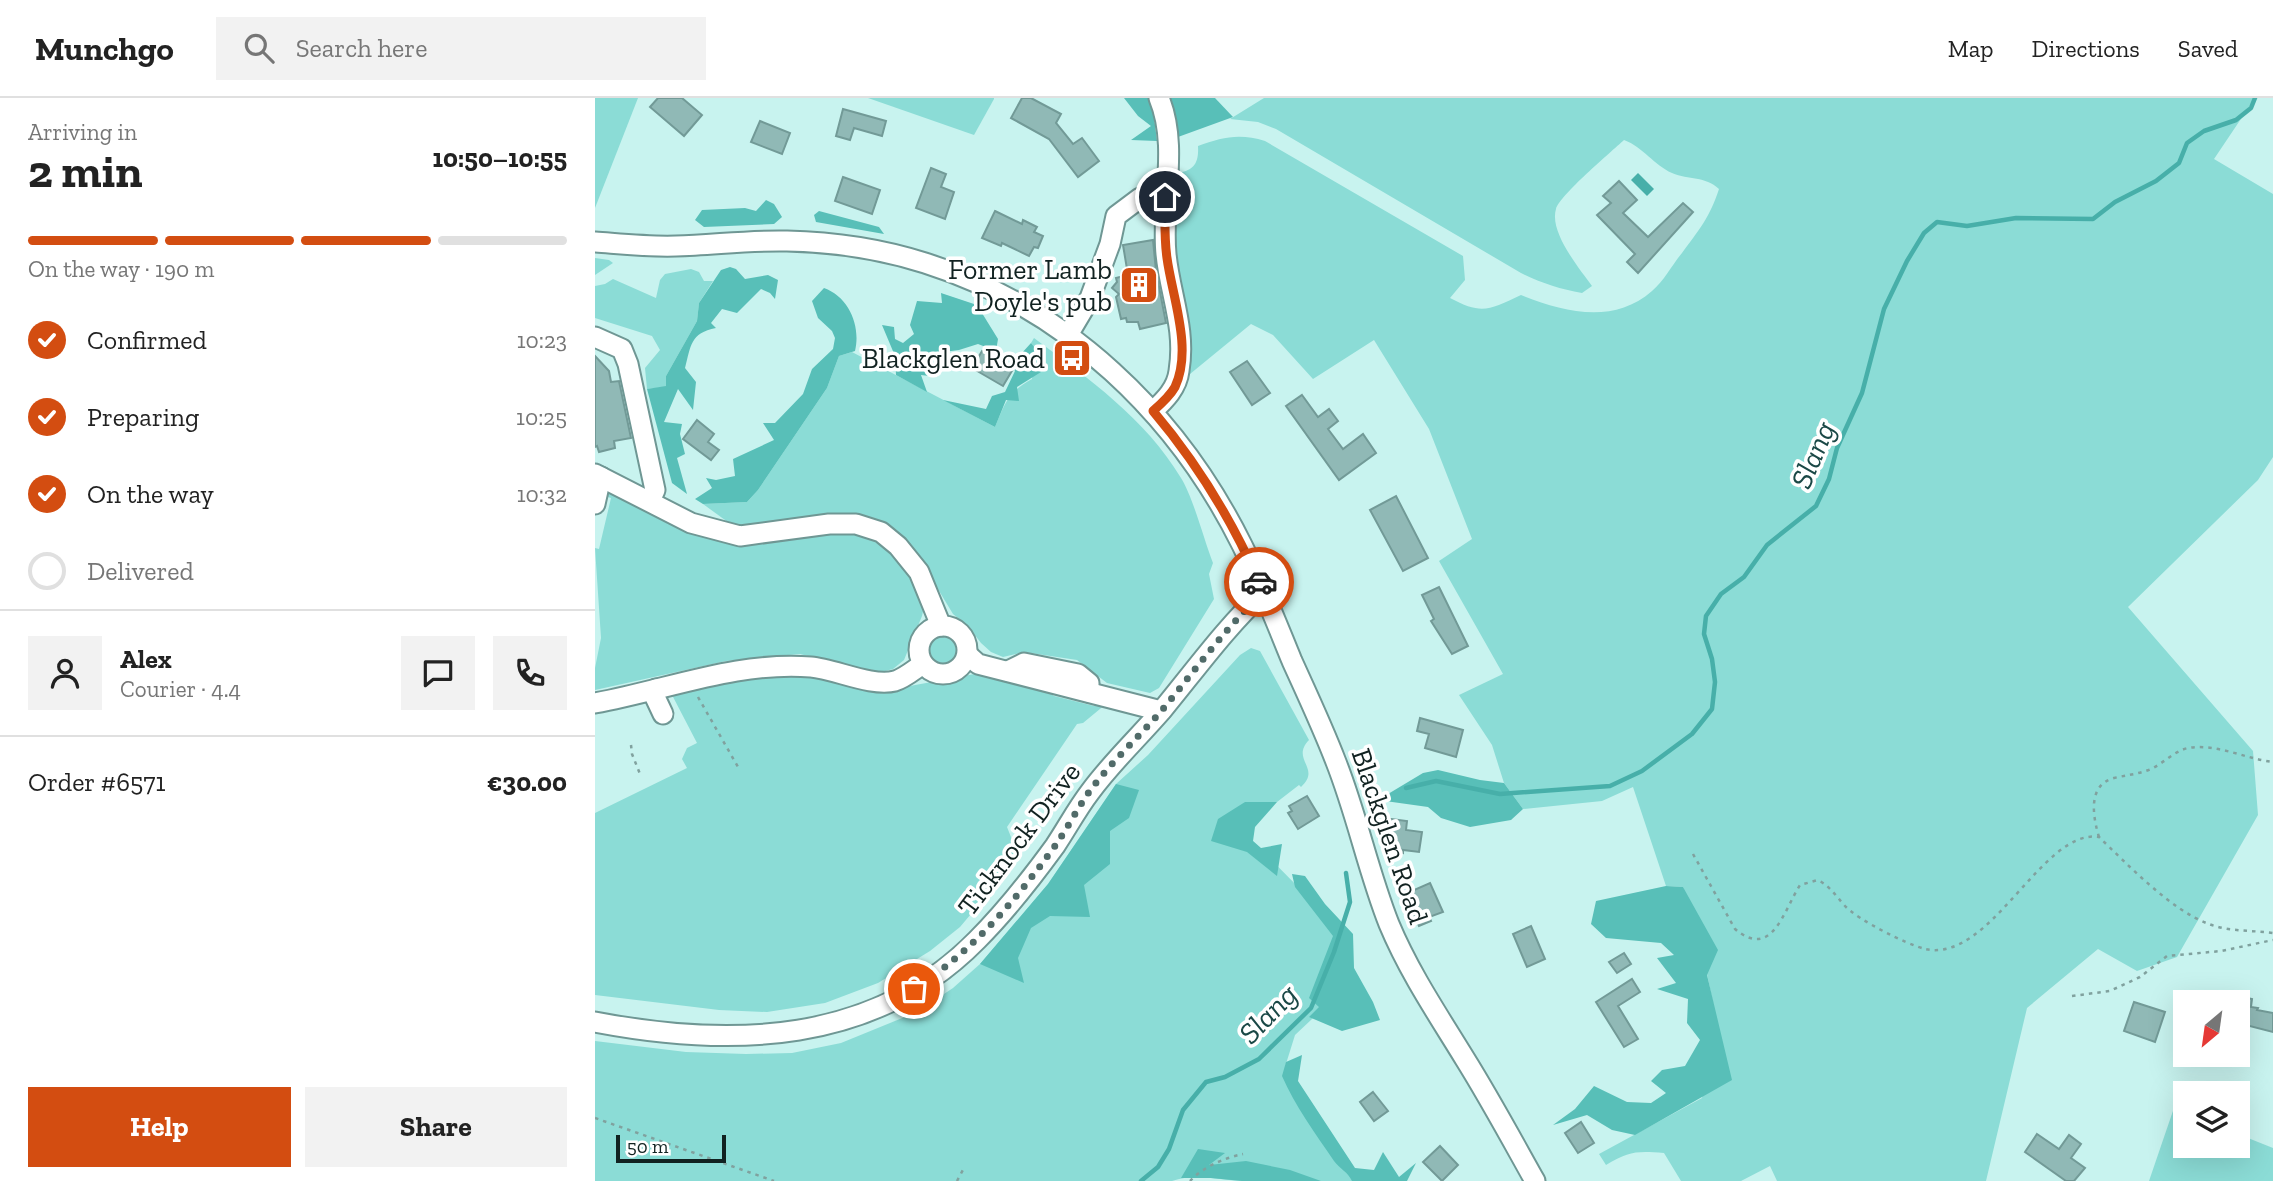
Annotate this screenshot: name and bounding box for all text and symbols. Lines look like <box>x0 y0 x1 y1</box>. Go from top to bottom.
search box <box>216 17 706 80</box>
text: Munchgo <box>35 29 174 68</box>
icon: search <box>240 29 278 67</box>
text: Search here <box>296 32 427 64</box>
text: Map <box>1948 34 1994 63</box>
text: Directions <box>2032 34 2140 63</box>
text: Saved <box>2178 34 2238 63</box>
text: Arriving in <box>28 118 137 146</box>
text: 10:50–10:55 <box>432 142 567 174</box>
text: 2 min <box>28 144 143 199</box>
pin <box>1135 167 1195 227</box>
icon: home <box>1146 178 1184 216</box>
place label: Former Lamb Doyle's pub <box>948 253 1112 318</box>
text: On the way · 190 m <box>28 255 214 283</box>
building icon: Former Lamb Doyle's pub <box>1118 264 1160 306</box>
icon: check <box>28 321 66 359</box>
text: Confirmed <box>87 324 207 356</box>
text: 10:23 <box>517 326 567 354</box>
bus stop icon: Blackglen Road <box>1051 337 1093 379</box>
place label: Blackglen Road <box>862 342 1045 375</box>
icon: check <box>28 398 66 436</box>
text: Preparing <box>87 401 199 433</box>
text: 10:25 <box>516 403 567 431</box>
water label: Slang <box>1783 416 1843 494</box>
icon: check <box>28 475 66 513</box>
text: On the way <box>87 478 214 510</box>
text: 10:32 <box>517 480 567 508</box>
courier <box>1224 547 1294 617</box>
text: Delivered <box>87 555 194 587</box>
icon: car <box>1240 563 1278 601</box>
button: person <box>28 636 102 710</box>
button: chat <box>401 636 475 710</box>
button: phone <box>493 636 567 710</box>
text: Alex <box>120 643 172 675</box>
text: Courier · 4.4 <box>120 675 241 703</box>
street label: Blackglen Road <box>1345 744 1435 928</box>
street label: Ticknock Drive <box>951 756 1087 922</box>
text: Order #6571 <box>28 766 166 798</box>
text: €30.00 <box>487 766 567 798</box>
pin <box>884 959 944 1019</box>
icon: bag <box>895 970 933 1008</box>
water label: Slang <box>1231 976 1305 1051</box>
north arrow <box>2173 990 2251 1068</box>
map controls <box>2173 990 2250 1158</box>
button: layers <box>2173 1081 2250 1158</box>
button: Help <box>28 1087 291 1167</box>
button: Share <box>305 1087 567 1167</box>
scale bar <box>616 1132 726 1164</box>
text: 50 m <box>627 1135 668 1158</box>

